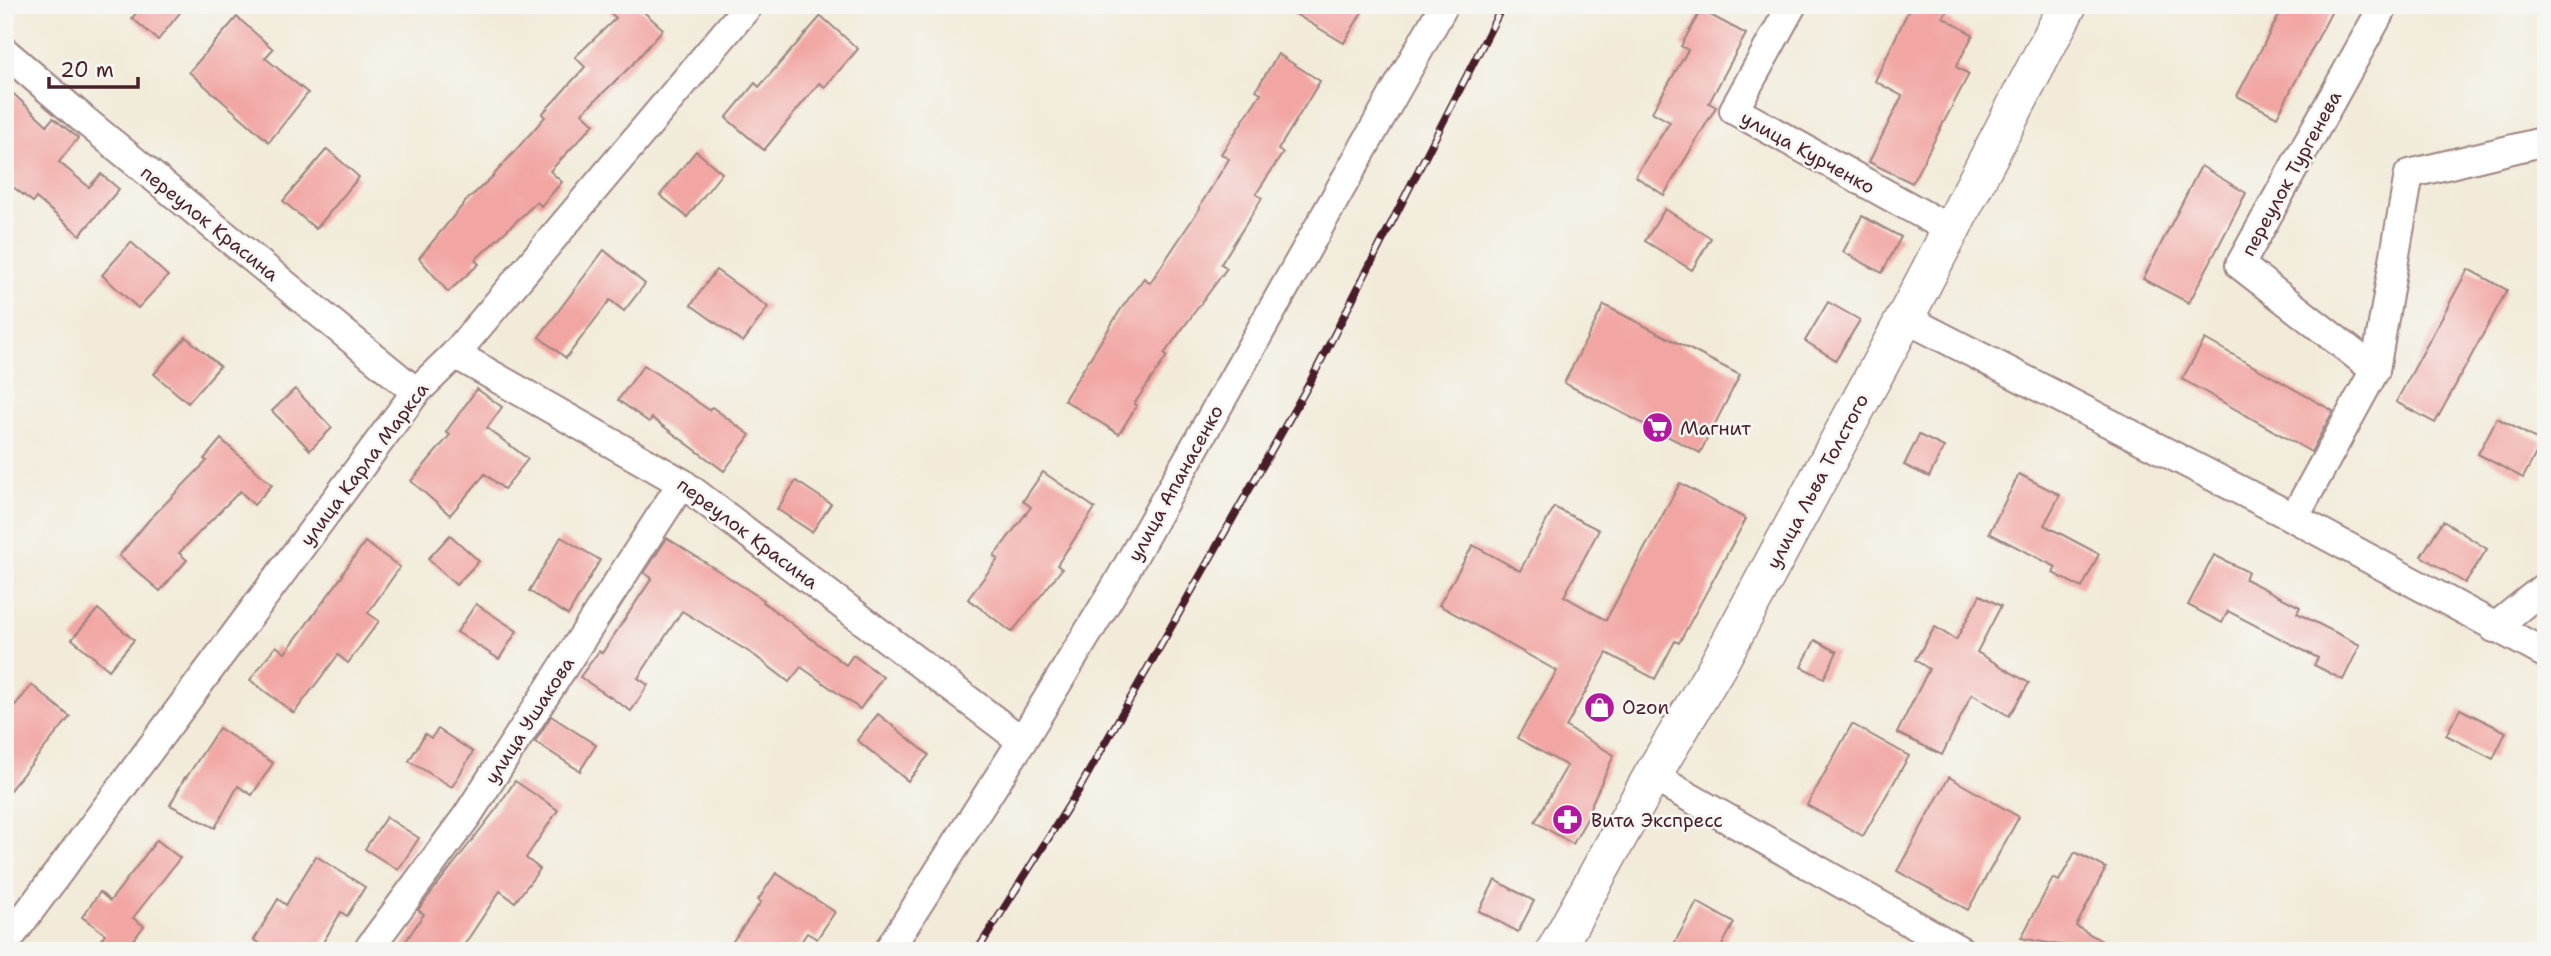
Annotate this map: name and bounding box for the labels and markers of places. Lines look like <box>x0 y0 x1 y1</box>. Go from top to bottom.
supermarket icon: Магнит <box>1640 411 1674 445</box>
place label: Магнит <box>1680 416 1751 441</box>
shop icon: Ozon <box>1582 690 1616 724</box>
place label: Ozon <box>1622 695 1669 720</box>
pharmacy icon: Вита Экспресс <box>1551 803 1585 837</box>
place label: Вита Экспресс <box>1591 808 1723 833</box>

